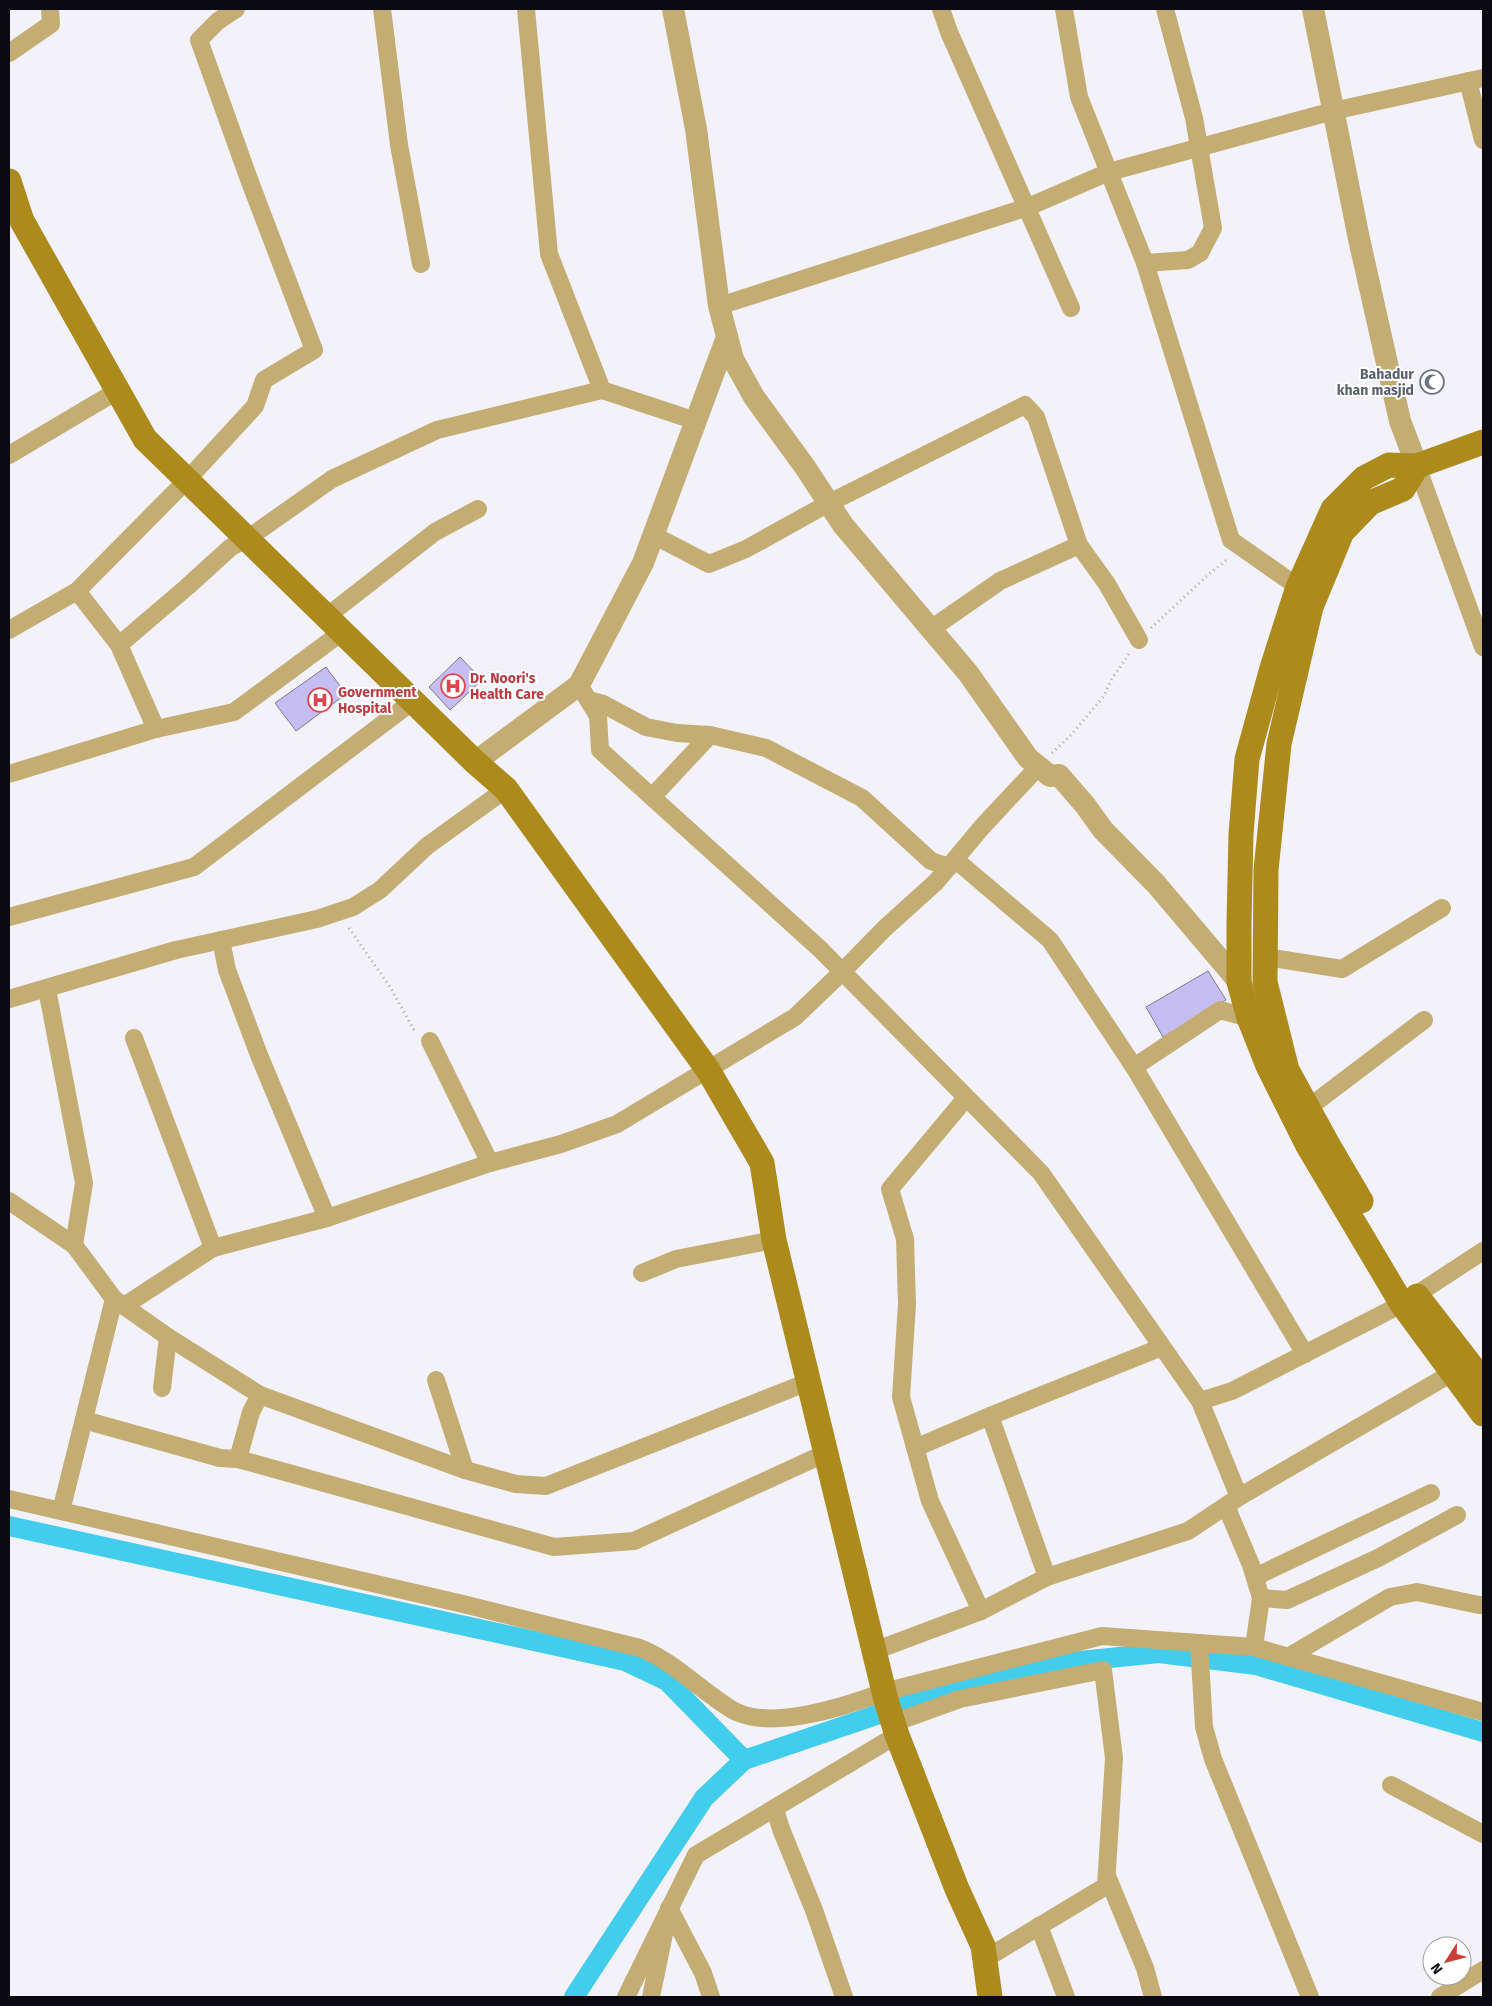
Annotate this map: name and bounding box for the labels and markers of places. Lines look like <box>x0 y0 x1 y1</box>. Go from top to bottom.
place label: Bahadur khan masjid <box>1337 366 1414 399</box>
mosque icon: Bahadur khan masjid <box>1419 369 1445 395</box>
place label: Dr. Noori's Health Care <box>470 670 544 703</box>
hospital icon: Dr. Noori's Health Care <box>440 673 466 699</box>
place label: Government Hospital <box>338 684 417 717</box>
hospital icon: Government Hospital <box>307 687 333 713</box>

